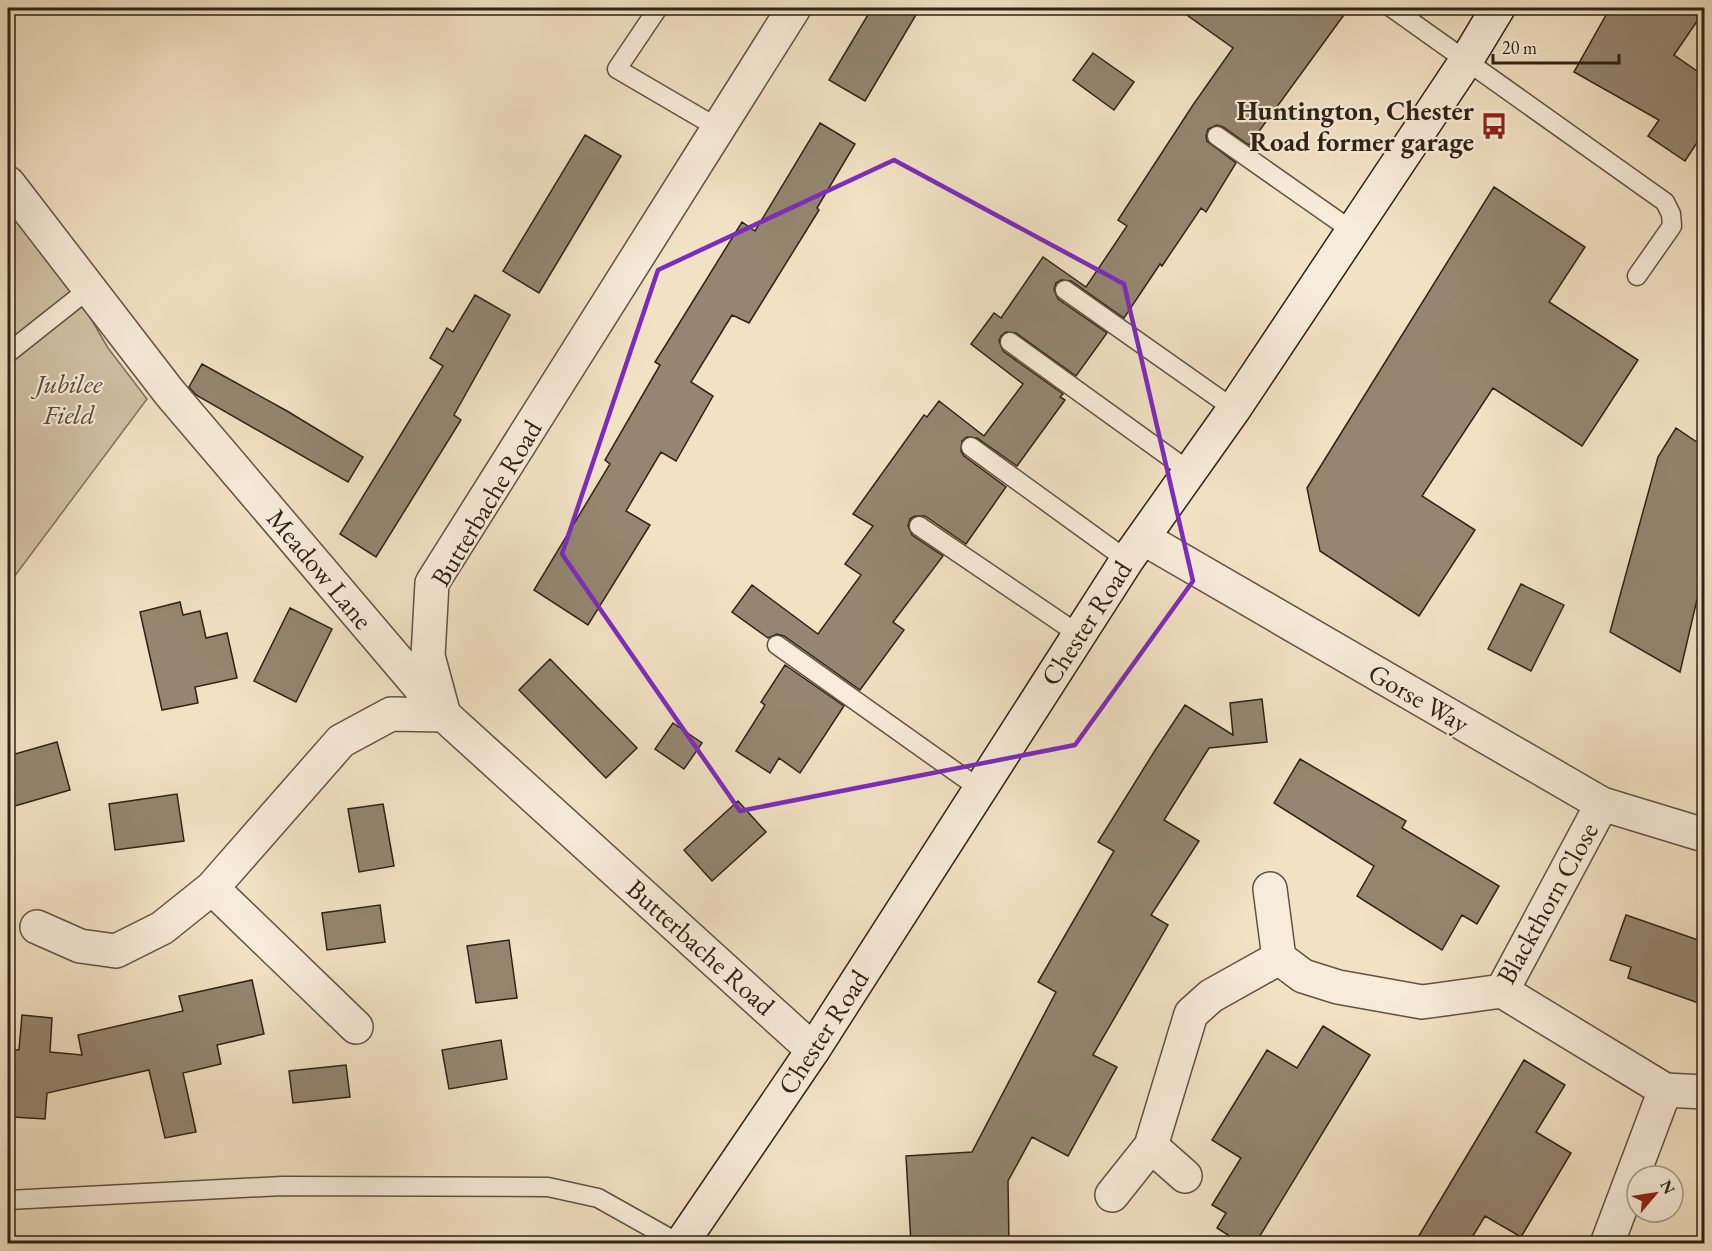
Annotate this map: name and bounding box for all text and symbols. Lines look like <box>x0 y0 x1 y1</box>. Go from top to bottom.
scale bar <box>1493 27 1619 65</box>
text: 20 m <box>1502 36 1537 59</box>
place label: Huntington, Chester Road former garage <box>1236 93 1475 159</box>
bus stop icon: Huntington, Chester Road former garage <box>1479 111 1509 141</box>
park label: Jubilee Field <box>31 366 103 432</box>
street label: Butterbache Road <box>423 413 550 593</box>
street label: Meadow Lane <box>259 501 381 637</box>
street label: Chester Road <box>1033 554 1140 692</box>
street label: Gorse Way <box>1362 655 1476 741</box>
street label: Blackthorn Close <box>1488 816 1606 990</box>
street label: Butterbache Road <box>619 871 783 1023</box>
street label: Chester Road <box>770 963 877 1101</box>
north arrow <box>1625 1164 1685 1224</box>
text: N <box>1655 1176 1680 1198</box>

